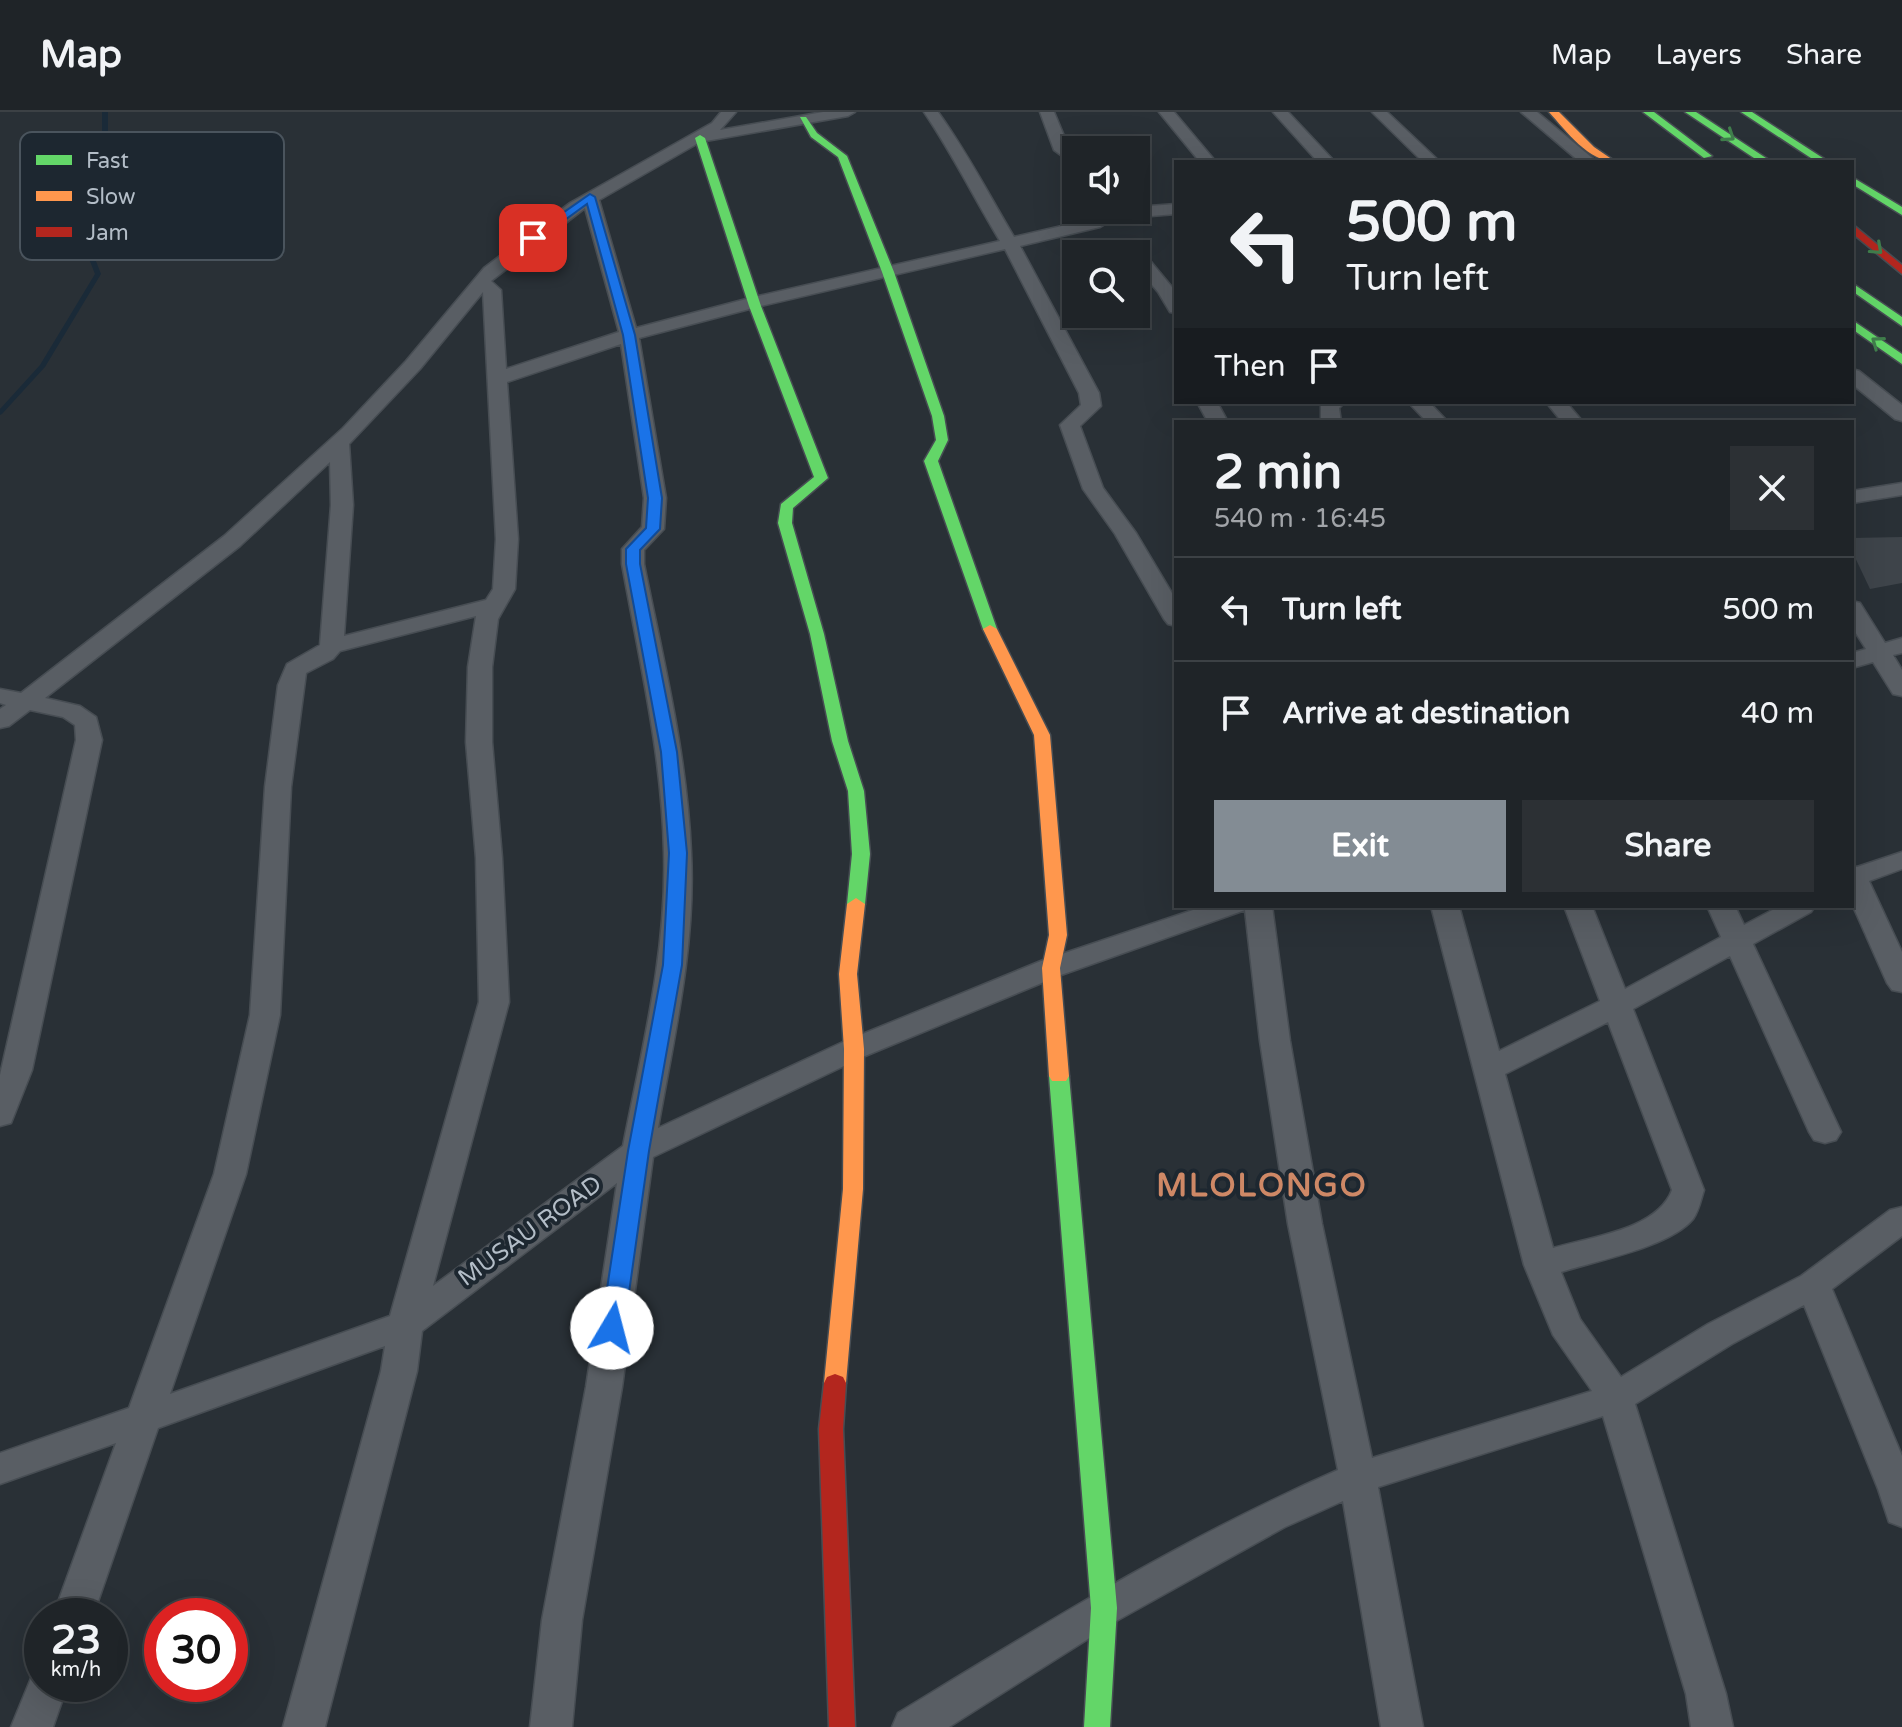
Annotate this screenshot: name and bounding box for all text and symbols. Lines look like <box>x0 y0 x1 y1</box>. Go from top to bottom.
text: Map <box>40 32 122 78</box>
text: Map <box>1551 38 1612 72</box>
text: Layers <box>1656 38 1742 72</box>
text: Share <box>1786 38 1862 72</box>
one-way arrow <box>1721 126 1735 141</box>
legend <box>20 132 284 260</box>
map controls <box>1062 136 1150 328</box>
button: sound <box>1062 136 1150 224</box>
text: Fast <box>86 148 129 174</box>
text: Slow <box>86 184 136 210</box>
text: 500 m <box>1346 189 1517 256</box>
icon: left <box>1214 192 1318 296</box>
pin <box>499 204 567 272</box>
icon: arrive <box>511 216 555 260</box>
text: Jam <box>86 220 129 246</box>
button: search <box>1062 240 1150 328</box>
one-way arrow <box>1867 240 1882 254</box>
text: Turn left <box>1346 257 1489 300</box>
one-way arrow <box>1871 337 1886 352</box>
icon: arrive <box>1302 344 1346 388</box>
text: Then <box>1214 348 1286 385</box>
text: 2 min <box>1214 444 1342 502</box>
button: close <box>1730 446 1814 530</box>
text: 540 m · 16:45 <box>1214 503 1386 534</box>
icon: left <box>1214 587 1258 631</box>
text: Turn left <box>1282 591 1401 628</box>
text: 500 m <box>1722 591 1814 628</box>
icon: arrive <box>1214 691 1258 735</box>
text: Arrive at destination <box>1282 695 1570 732</box>
text: 40 m <box>1741 695 1814 732</box>
button: Exit <box>1214 800 1506 892</box>
button: Share <box>1522 800 1814 892</box>
district label: MLOLONGO <box>1156 1167 1368 1205</box>
street label: MUSAU ROAD <box>453 1169 607 1293</box>
position arrow <box>570 1286 654 1370</box>
speed limit sign: 30 <box>144 1598 248 1702</box>
text: 23 <box>51 1616 101 1664</box>
text: km/h <box>51 1658 101 1682</box>

